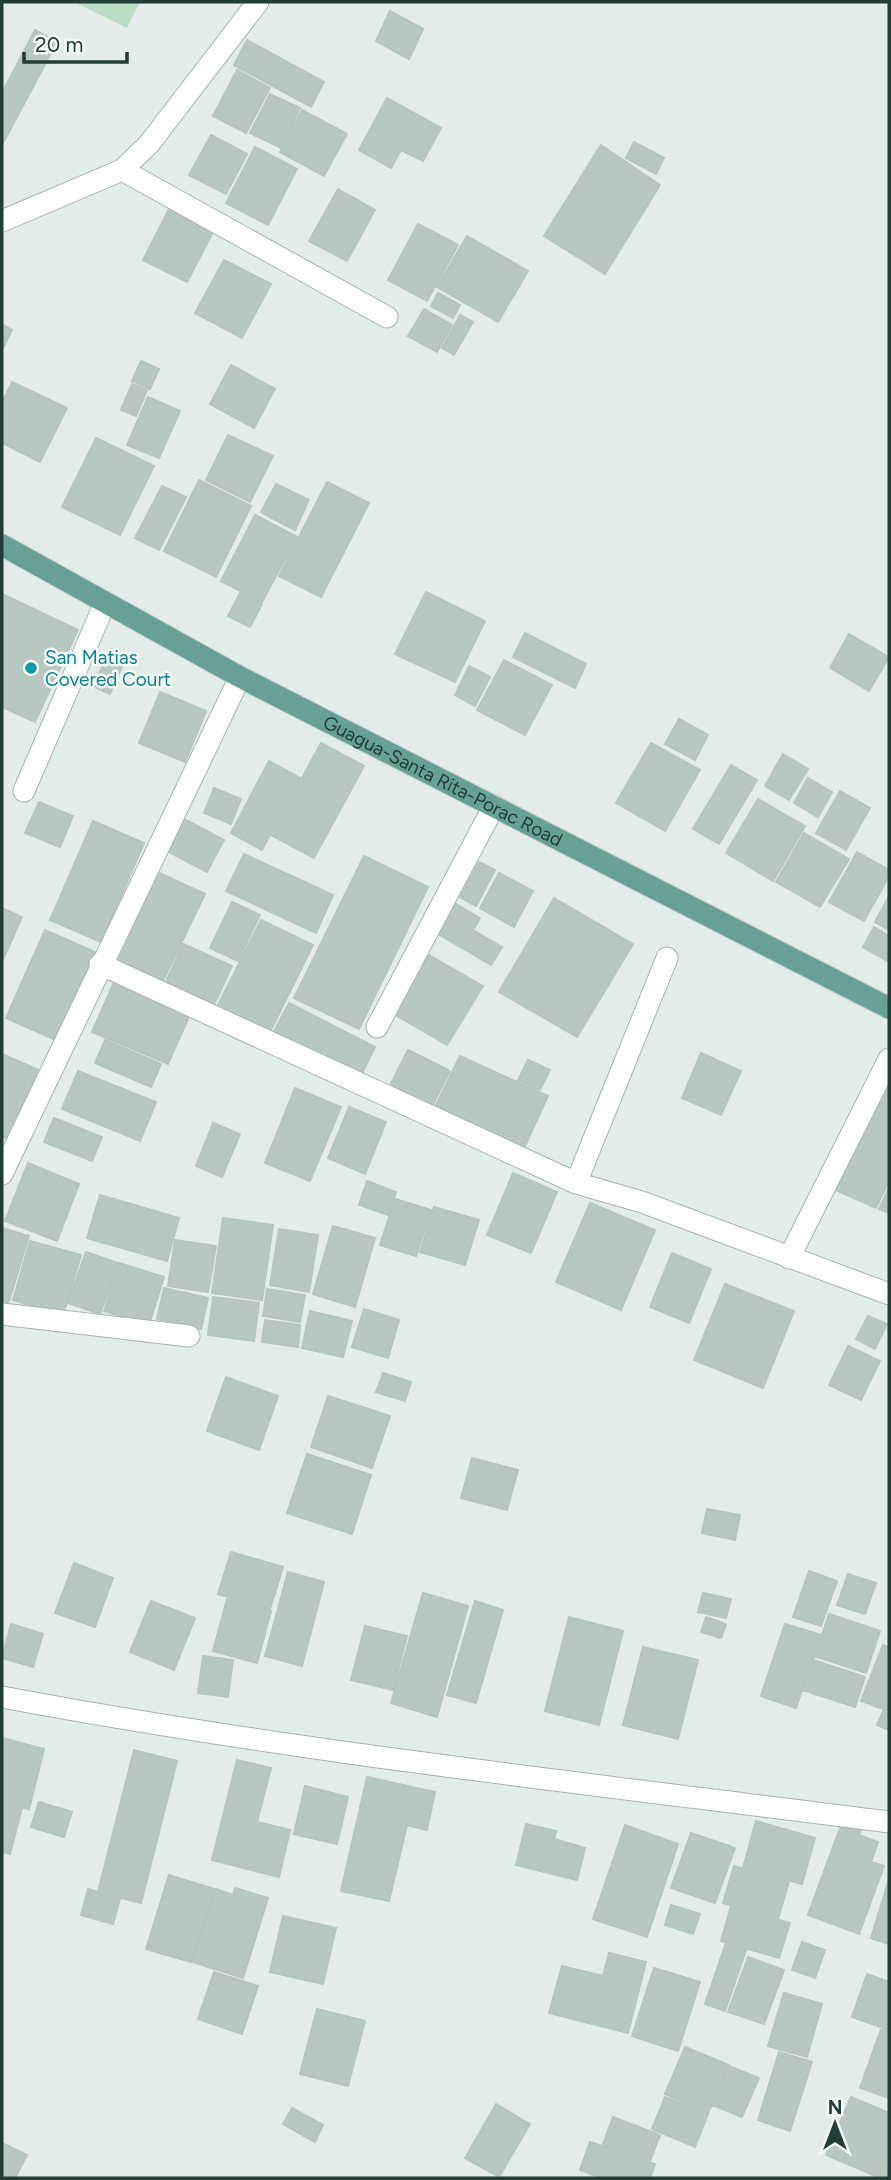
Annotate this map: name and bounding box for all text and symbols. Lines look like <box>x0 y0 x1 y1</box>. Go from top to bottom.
scale bar <box>24 21 128 65</box>
text: 20 m <box>35 32 83 57</box>
place label: San Matias Covered Court <box>45 646 171 691</box>
marker: San Matias Covered Court <box>23 660 39 676</box>
street label: Guagua-Santa Rita-Porac Road <box>319 710 566 852</box>
north arrow <box>800 2089 870 2159</box>
text: N <box>828 2096 842 2119</box>

